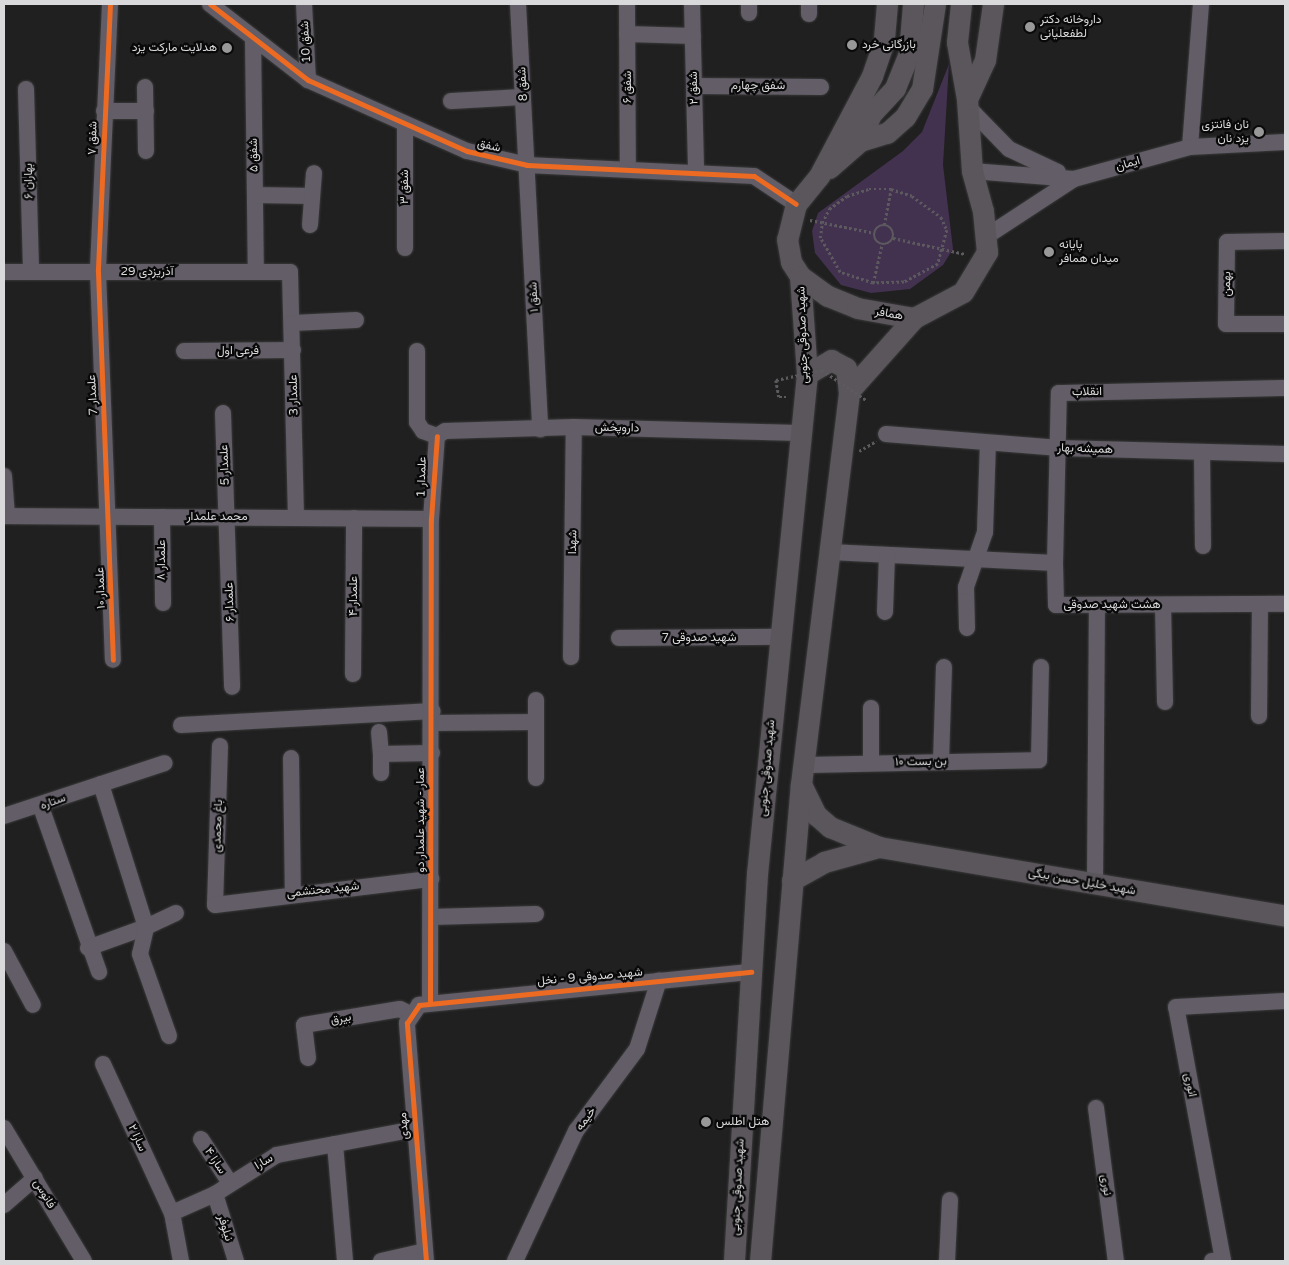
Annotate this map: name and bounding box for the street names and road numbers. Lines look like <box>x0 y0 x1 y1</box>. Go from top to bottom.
street label: شفق 10 <box>298 21 314 63</box>
street label: شفق 8 <box>515 66 531 102</box>
street label: شفق ۶ <box>621 71 635 103</box>
street label: شفق ۲ <box>687 71 701 105</box>
street label: شفق چهارم <box>731 79 785 93</box>
street label: شفق ۷ <box>85 121 101 155</box>
street label: شفق <box>476 136 502 156</box>
street label: شفق ۵ <box>247 138 261 172</box>
street label: ایمان <box>1114 154 1142 174</box>
street label: بهاران ۶ <box>21 163 37 199</box>
street label: شفق ۳ <box>398 170 412 204</box>
street label: آذریزدی 29 <box>121 265 173 279</box>
street label: بهمن <box>1220 271 1234 297</box>
street label: شفق ۱ <box>526 282 542 312</box>
street label: شهید صدوقی جنوبی <box>794 286 812 384</box>
street label: همافر <box>874 304 904 324</box>
street label: فرعی اول <box>217 344 259 358</box>
street label: علمدار 7 <box>85 374 101 416</box>
street label: علمدار 3 <box>286 374 302 416</box>
street label: انقلاب <box>1072 385 1102 399</box>
street label: داروپخش <box>595 420 639 436</box>
street label: همیشه بهار <box>1057 441 1113 457</box>
street label: علمدار 5 <box>217 444 233 486</box>
street label: علمدار 1 <box>414 456 430 498</box>
street label: محمد علمدار <box>186 510 248 524</box>
street label: شهدا <box>566 530 580 554</box>
street label: علمدار ۸ <box>155 540 169 580</box>
street label: علمدار ۱۰ <box>93 567 109 609</box>
street label: علمدار ۴ <box>347 576 361 616</box>
street label: علمدار ۶ <box>222 582 238 622</box>
street label: هشت شهید صدوقی <box>1063 598 1161 612</box>
street label: شهید صدوقی 7 <box>662 631 736 645</box>
street label: شهید صدوقی جنوبی <box>756 719 778 817</box>
street label: بن بست ۱۰ <box>895 754 947 770</box>
street label: عمار - شهید علمدار دو <box>414 767 428 873</box>
street label: ستاره <box>38 791 68 813</box>
street label: باغ محمدی <box>210 799 226 853</box>
street label: شهید خلیل حسن بیگی <box>1027 865 1137 899</box>
street label: شهید محتشمی <box>286 879 360 901</box>
street label: شهید صدوقی 9 - نخل <box>537 965 643 989</box>
street label: بیرق <box>329 1010 353 1028</box>
street label: انوری <box>1181 1072 1199 1098</box>
street label: خیمه <box>573 1104 599 1134</box>
street label: مهدی <box>396 1112 412 1140</box>
street label: سارا ۲ <box>125 1122 149 1154</box>
street label: شهید صدوقی جنوبی <box>728 1138 748 1236</box>
street label: سارا ۴ <box>201 1145 229 1177</box>
street label: سارا <box>252 1151 276 1173</box>
street label: نوری <box>1097 1173 1115 1197</box>
street label: فانوس <box>30 1177 58 1211</box>
street label: نیلوفر <box>214 1213 236 1243</box>

